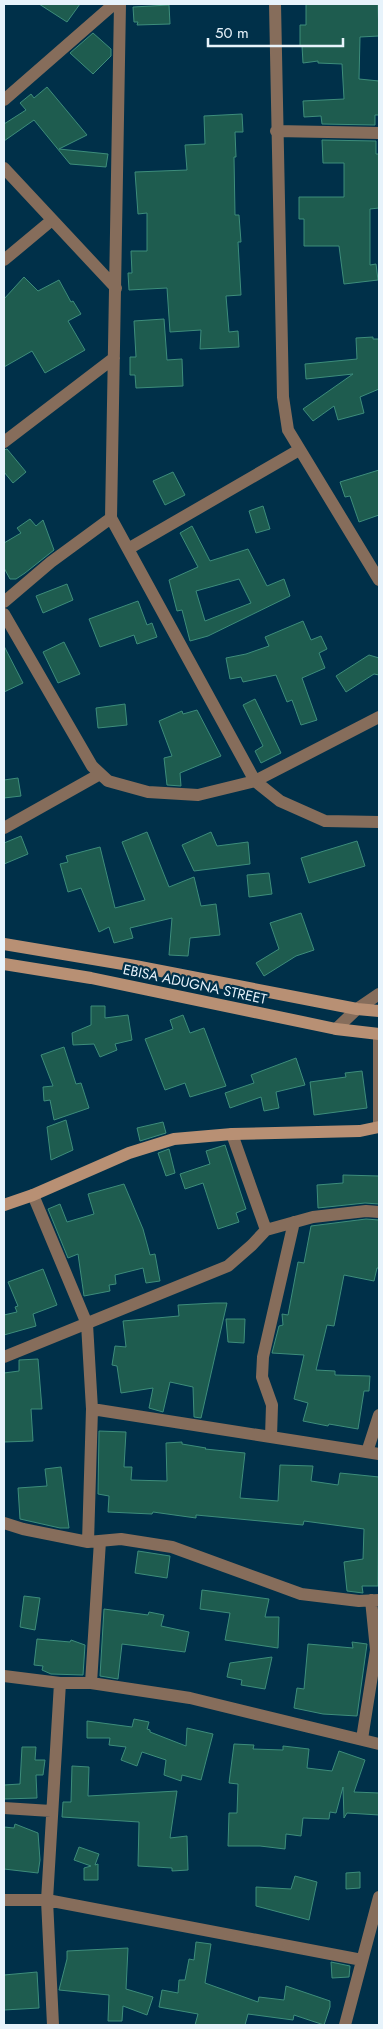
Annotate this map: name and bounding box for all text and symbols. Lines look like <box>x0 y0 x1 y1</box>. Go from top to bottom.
scale bar <box>208 15 343 47</box>
text: 50 m <box>215 22 249 44</box>
street label: EBISA ADUGNA STREET <box>121 959 269 1009</box>

